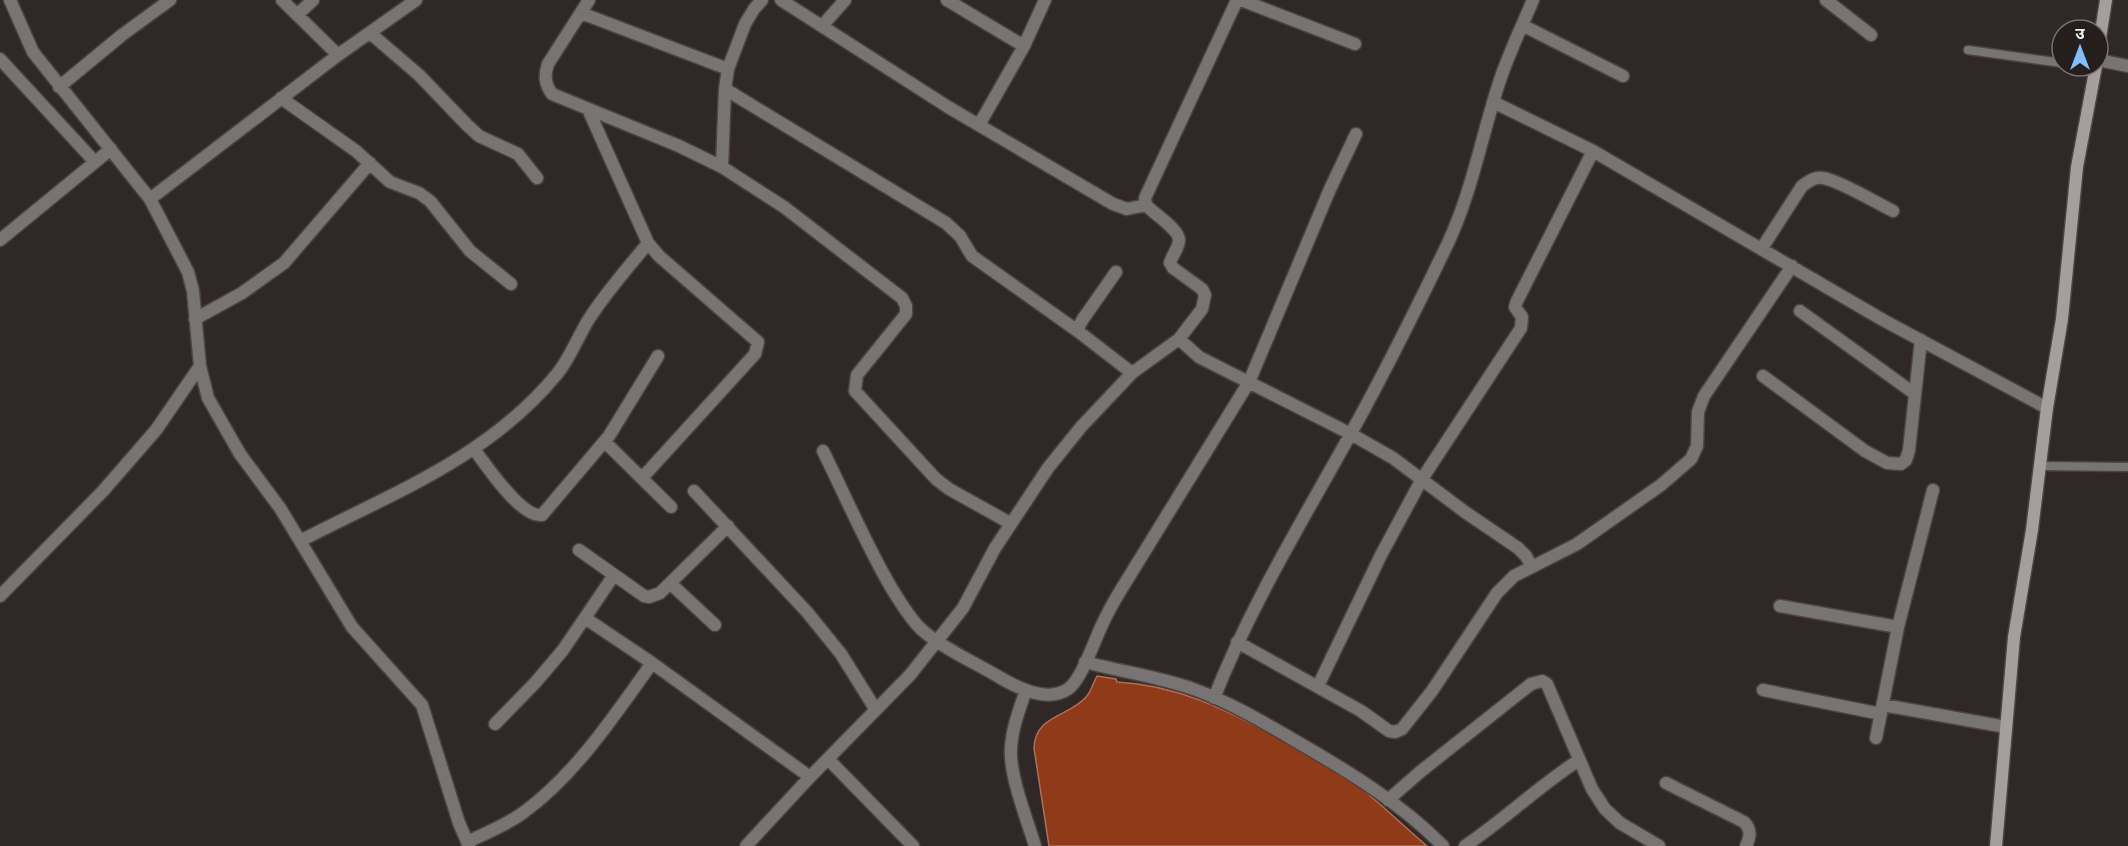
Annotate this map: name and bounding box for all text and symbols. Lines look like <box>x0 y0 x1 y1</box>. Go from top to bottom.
north arrow <box>2050 18 2110 78</box>
text: उ <box>2075 24 2085 42</box>

